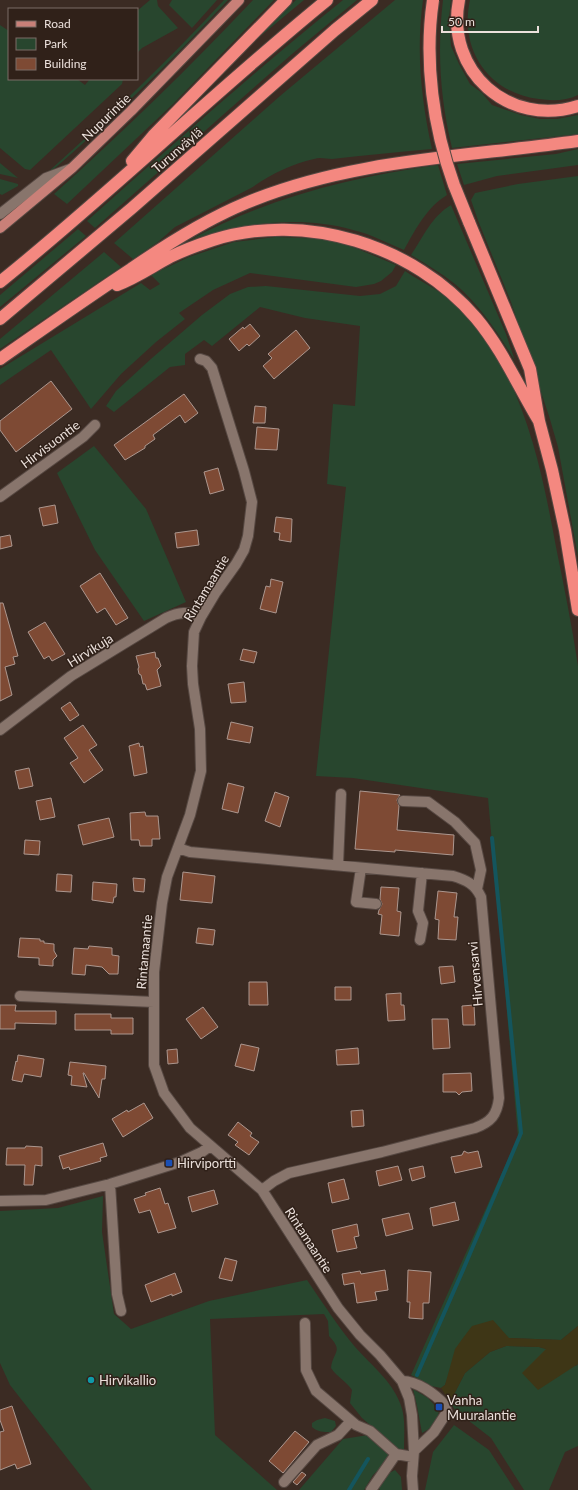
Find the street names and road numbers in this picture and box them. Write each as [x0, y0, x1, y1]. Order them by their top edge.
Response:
street label: Nupurintie [78, 90, 134, 144]
street label: Turunväylä [148, 124, 206, 176]
street label: Hirvisuontie [17, 417, 83, 471]
street label: Rintamaantie [180, 552, 232, 624]
street label: Hirvikuja [64, 630, 116, 670]
street label: Rintamaantie [133, 914, 155, 990]
street label: Hirvensarvi [464, 941, 486, 1007]
street label: Rintamaantie [282, 1204, 336, 1276]

